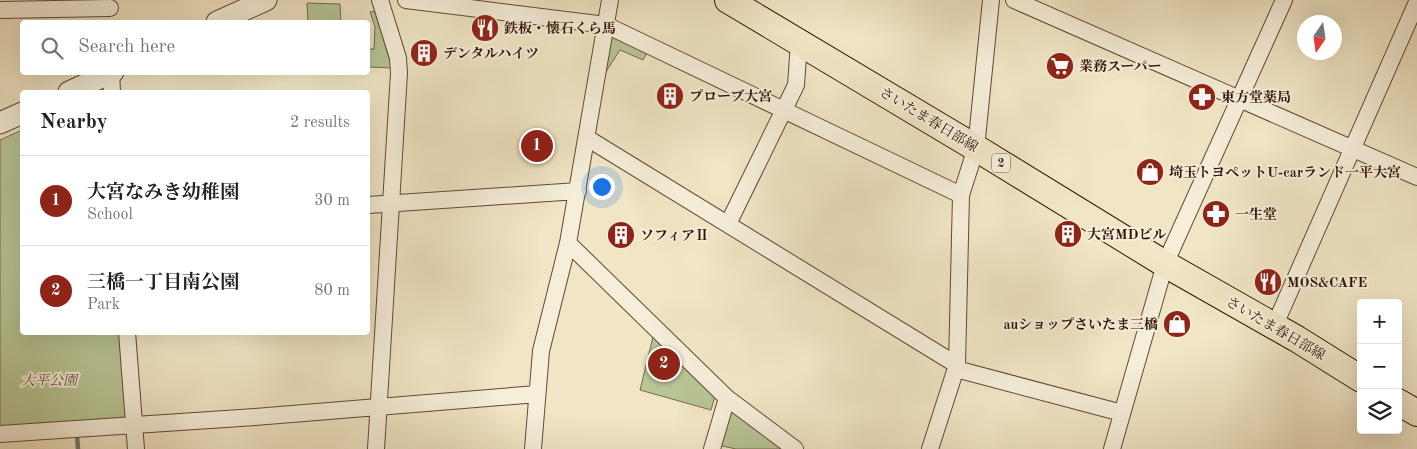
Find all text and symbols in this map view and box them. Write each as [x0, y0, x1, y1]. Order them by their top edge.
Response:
restaurant icon: 鉄板・懐石くら馬 [470, 13, 500, 43]
north arrow [1297, 15, 1342, 60]
search box [20, 20, 370, 75]
place label: 鉄板・懐石くら馬 [504, 20, 616, 36]
icon: search [38, 34, 66, 62]
text: Search here [78, 38, 175, 57]
building icon: デンタルハイツ [409, 38, 439, 68]
place label: デンタルハイツ [443, 46, 539, 61]
supermarket icon: 業務スーパー [1045, 51, 1075, 81]
place label: 業務スーパー [1079, 59, 1162, 74]
building icon: プローブ大宮 [655, 81, 685, 111]
pharmacy icon: 東方堂薬局 [1187, 82, 1217, 112]
street label: さいたま春日部線 [877, 84, 981, 155]
place label: プローブ大宮 [689, 89, 772, 104]
place label: 東方堂薬局 [1221, 90, 1291, 105]
text: Nearby [40, 112, 108, 133]
text: 2 results [290, 115, 350, 131]
pin: 1 [521, 127, 553, 165]
road number: 2 [992, 154, 1010, 172]
shop icon: 埼玉トヨペットU-carランド一平大宮 [1135, 157, 1165, 187]
place label: 埼玉トヨペットU-carランド一平大宮 [1169, 165, 1401, 180]
your location [589, 174, 615, 200]
text: 大宮なみき幼稚園 [87, 184, 239, 203]
text: 1 [51, 193, 61, 209]
text: 30 m [314, 193, 350, 209]
pharmacy icon: 一生堂 [1201, 199, 1231, 229]
text: School [87, 207, 133, 223]
place label: 一生堂 [1235, 207, 1277, 222]
building icon: 大宮MDビル [1053, 219, 1083, 249]
building icon: ソフィアⅡ [606, 220, 636, 250]
place label: 大宮MDビル [1087, 227, 1166, 242]
place label: ソフィアⅡ [640, 229, 709, 243]
restaurant icon: MOS&CAFE [1253, 267, 1283, 297]
text: 三橋一丁目南公園 [87, 274, 239, 293]
place label: MOS&CAFE [1287, 276, 1367, 290]
text: 2 [51, 283, 61, 299]
text: 80 m [314, 283, 350, 299]
street label: さいたま春日部線 [1224, 294, 1328, 363]
text: Park [87, 297, 120, 313]
map controls [1357, 299, 1402, 434]
button: + [1357, 299, 1402, 344]
shop icon: auショップさいたま三橋 [1162, 309, 1192, 339]
place label: auショップさいたま三橋 [1003, 317, 1158, 332]
button: − [1357, 344, 1402, 389]
pin: 2 [648, 345, 680, 383]
park label: 大平公園 [21, 373, 79, 388]
button: layers [1357, 389, 1402, 434]

